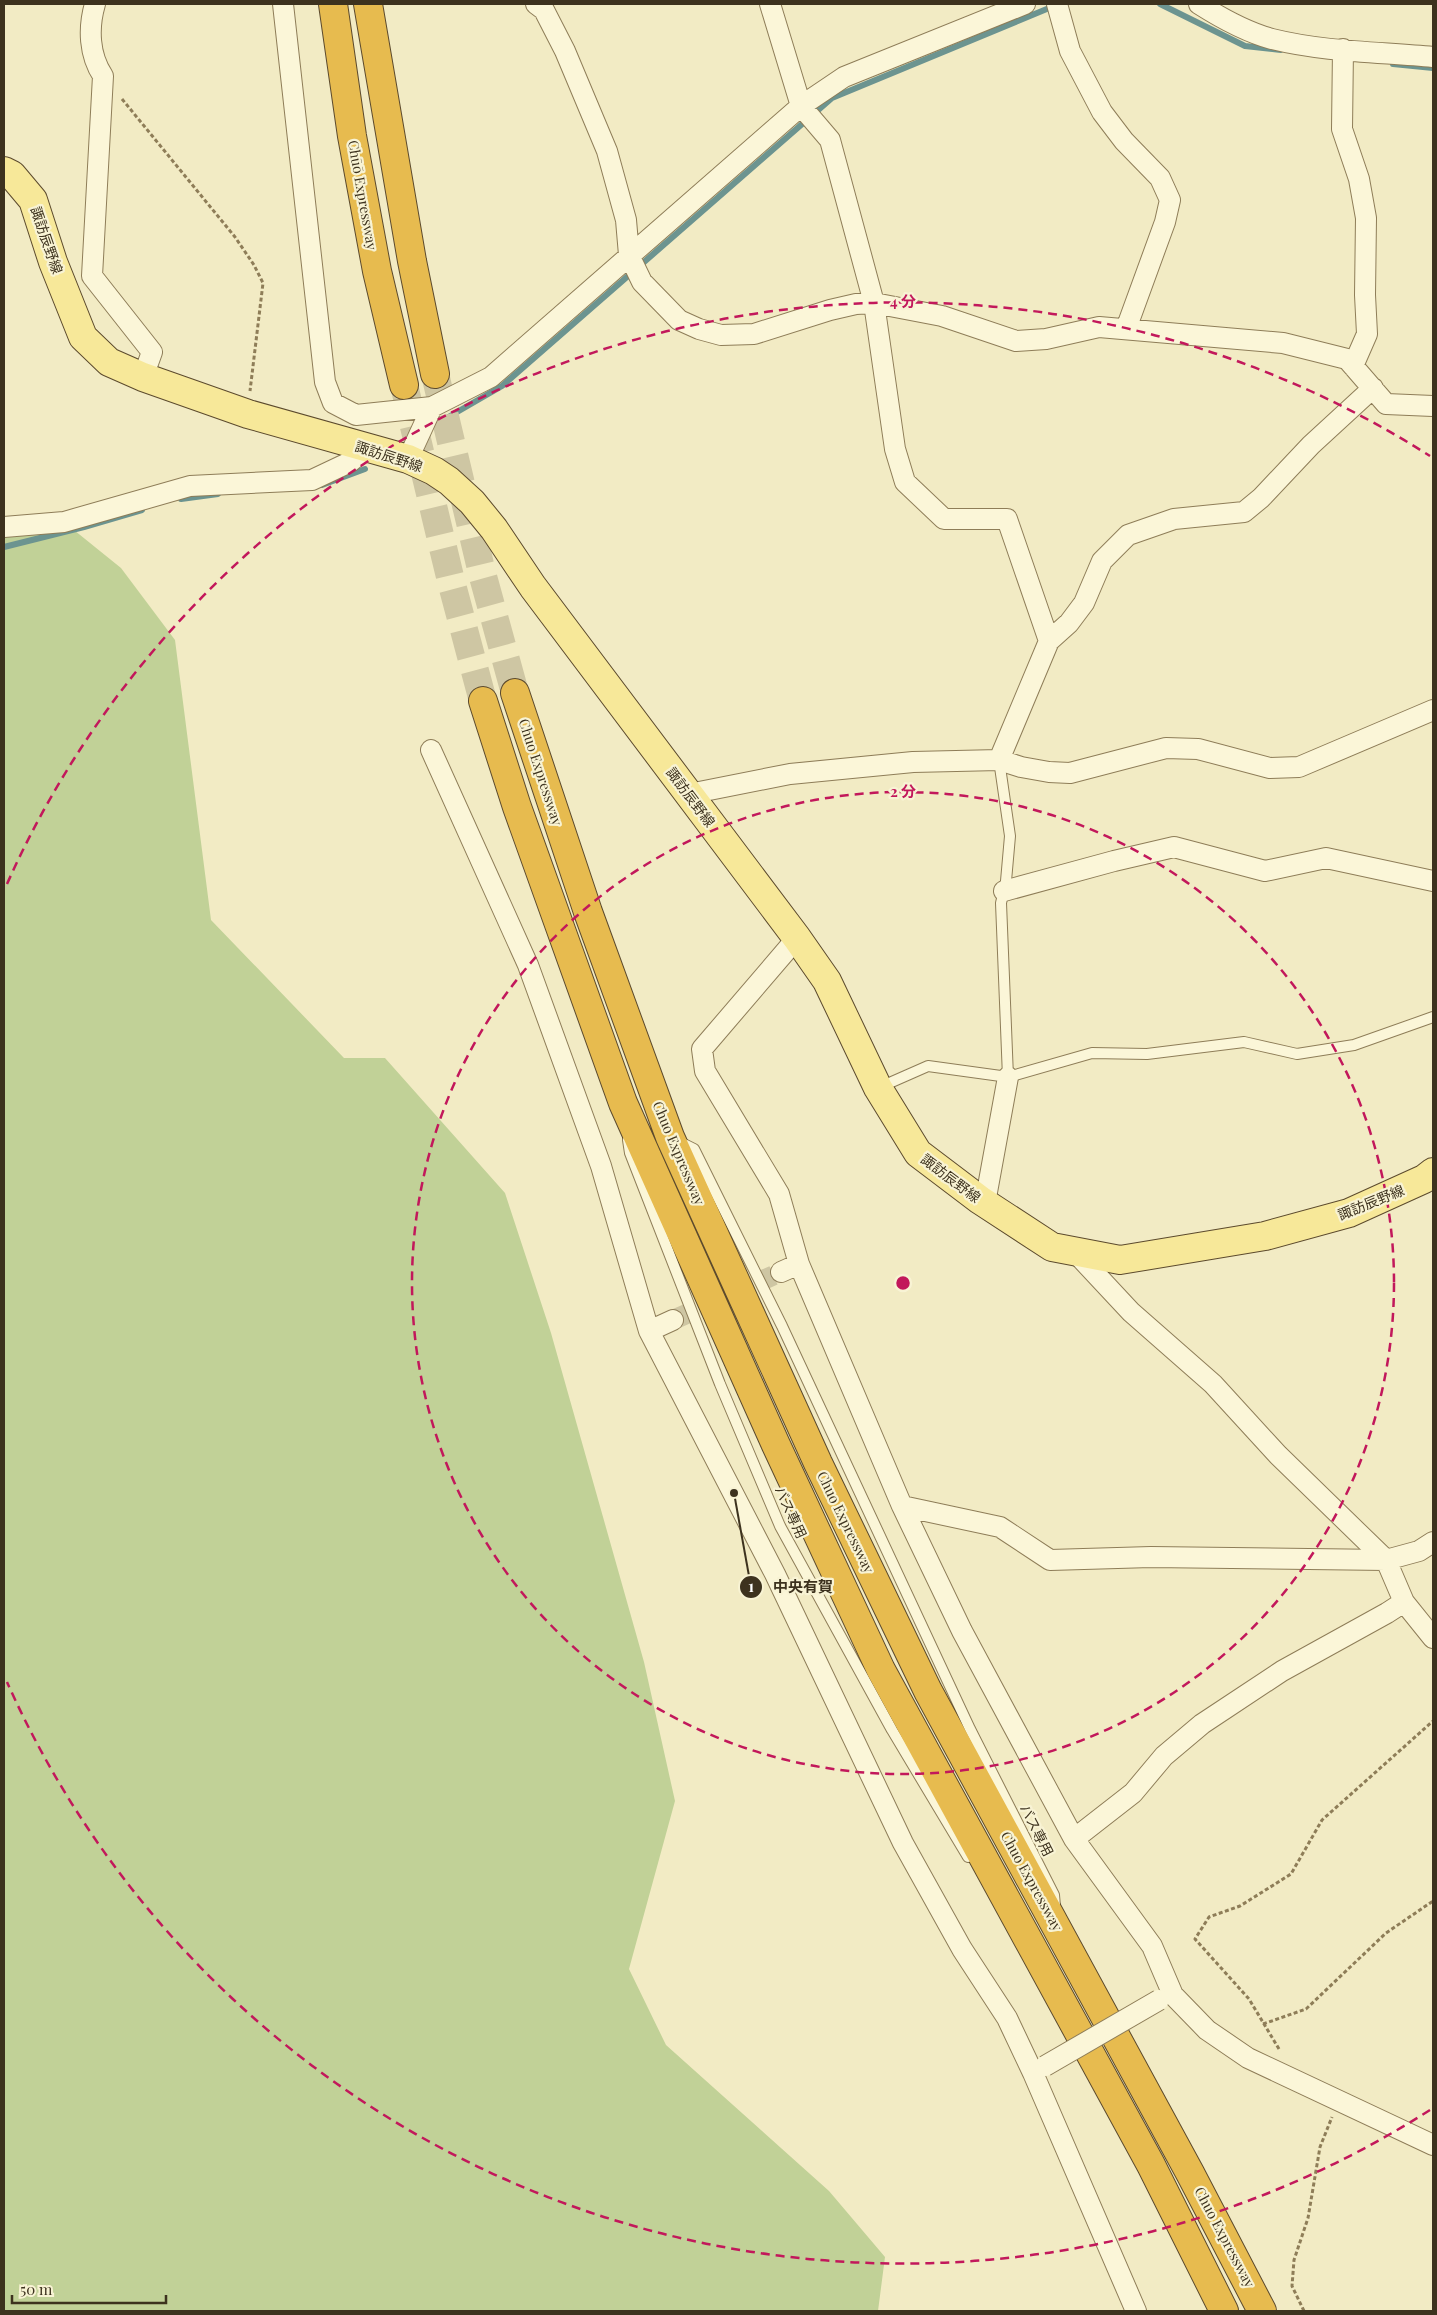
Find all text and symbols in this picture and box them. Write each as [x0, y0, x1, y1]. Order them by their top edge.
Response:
street label: Chūō Expressway [344, 139, 382, 251]
street label: 諏訪辰野線 [27, 204, 67, 276]
text: 4 分 [890, 291, 916, 311]
street label: 諏訪辰野線 [353, 436, 425, 476]
street label: Chuo Expressway [515, 716, 567, 828]
street label: 諏訪辰野線 [662, 763, 720, 831]
text: 2 分 [890, 781, 916, 801]
street label: Chuo Expressway [649, 1098, 709, 1208]
street label: 諏訪辰野線 [917, 1149, 985, 1207]
street label: 諏訪辰野線 [1335, 1180, 1407, 1224]
centre of rings [894, 1274, 912, 1292]
street label: Chuo Expressway [813, 1468, 879, 1576]
street label: バス専用 [771, 1483, 811, 1541]
callout: 中央有賀 [738, 1572, 843, 1602]
text: 1 [748, 1576, 754, 1596]
text: 中央有賀 [773, 1576, 833, 1596]
street label: バス専用 [1016, 1801, 1058, 1859]
street label: Chuo Expressway [997, 1828, 1067, 1934]
street label: Chuo Expressway [1190, 2183, 1260, 2291]
scale bar [12, 2272, 166, 2304]
text: 50 m [20, 2279, 53, 2299]

